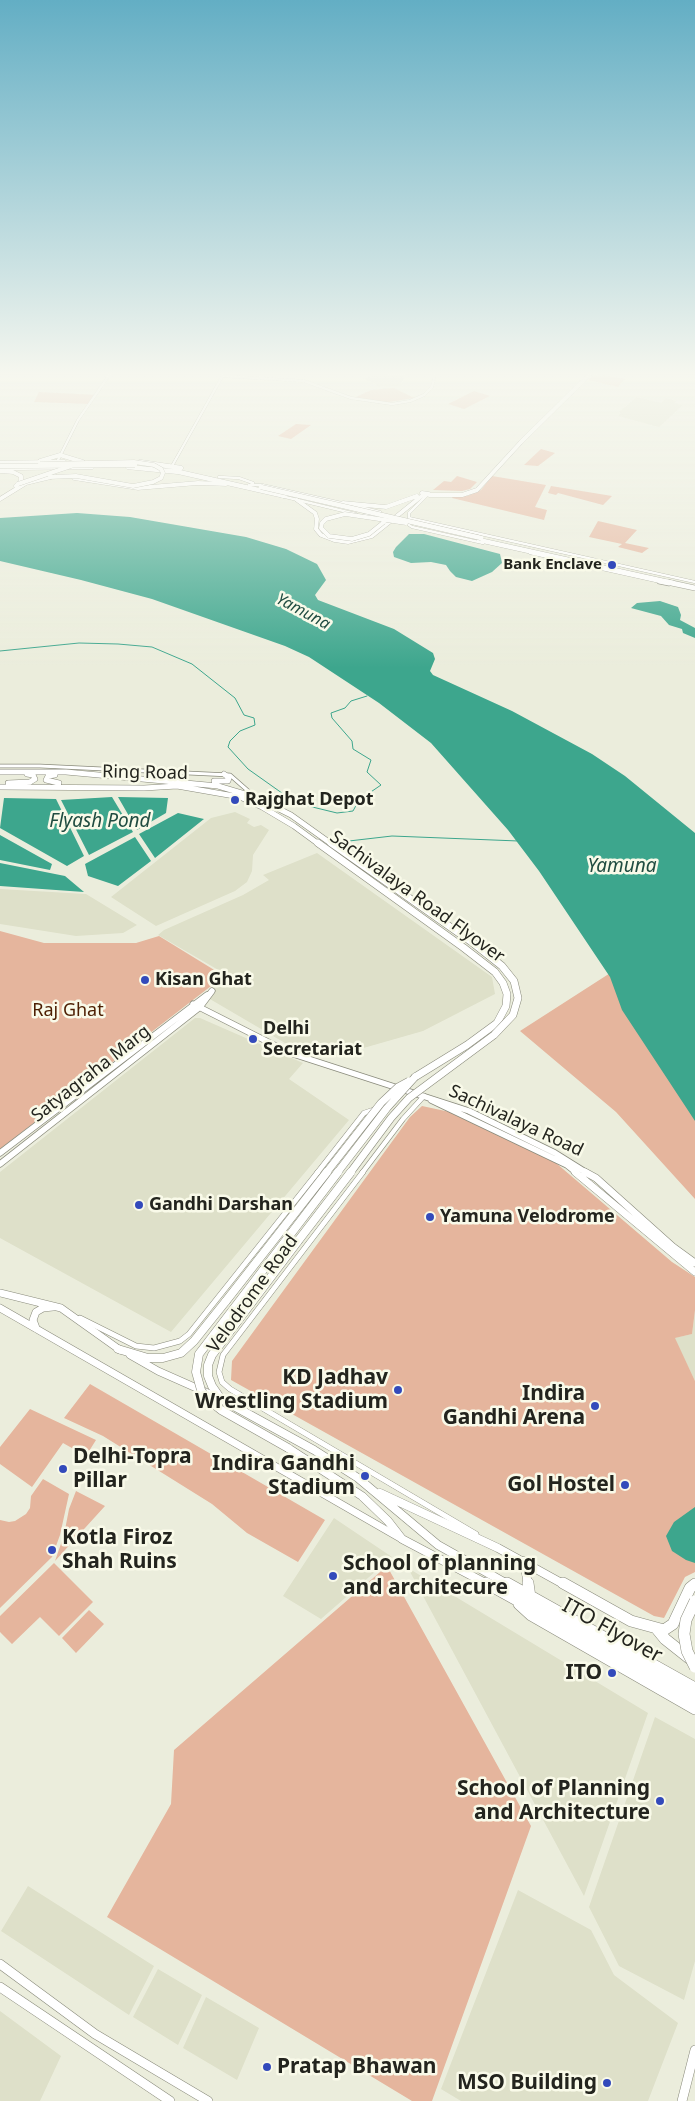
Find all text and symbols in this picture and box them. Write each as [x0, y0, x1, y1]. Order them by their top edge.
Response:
place label: Bank Enclave [503, 556, 602, 574]
marker: Bank Enclave [606, 559, 618, 571]
water label: Yamuna [273, 590, 333, 634]
street label: Ring Road [102, 761, 188, 785]
place label: Rajghat Depot [245, 789, 374, 811]
marker: Rajghat Depot [229, 794, 241, 806]
water label: Flyash Pond [49, 811, 151, 833]
street label: Sachivalaya Road Flyover [325, 826, 509, 968]
water label: Yamuna [588, 856, 656, 878]
place label: Kisan Ghat [155, 969, 252, 991]
marker: Kisan Ghat [139, 974, 151, 986]
park label: Raj Ghat [32, 1000, 104, 1022]
place label: Delhi Secretariat [263, 1018, 362, 1060]
street label: Satyagraha Marg [27, 1021, 155, 1127]
marker: Delhi Secretariat [247, 1033, 259, 1045]
street label: Sachivalaya Road [445, 1080, 587, 1162]
place label: Gandhi Darshan [149, 1194, 293, 1216]
marker: Gandhi Darshan [133, 1199, 145, 1211]
place label: Yamuna Velodrome [440, 1206, 615, 1228]
marker: Yamuna Velodrome [424, 1211, 436, 1223]
street label: Velodrome Road [203, 1231, 303, 1357]
place label: KD Jadhav Wrestling Stadium [195, 1365, 388, 1415]
place label: Indira Gandhi Arena [443, 1381, 585, 1431]
marker: KD Jadhav Wrestling Stadium [392, 1384, 404, 1396]
marker: Indira Gandhi Arena [589, 1400, 601, 1412]
place label: Delhi-Topra Pillar [73, 1444, 192, 1494]
place label: Indira Gandhi Stadium [212, 1451, 355, 1501]
marker: Delhi-Topra Pillar [57, 1463, 69, 1475]
marker: Indira Gandhi Stadium [359, 1470, 371, 1482]
place label: Gol Hostel [507, 1472, 615, 1498]
marker: Gol Hostel [619, 1479, 631, 1491]
place label: Kotla Firoz Shah Ruins [62, 1525, 177, 1575]
marker: Kotla Firoz Shah Ruins [46, 1544, 58, 1556]
place label: School of planning and architecure [343, 1551, 536, 1601]
marker: School of planning and architecure [327, 1570, 339, 1582]
street label: ITO Flyover [557, 1593, 667, 1669]
place label: ITO [566, 1660, 602, 1686]
marker: ITO [606, 1667, 618, 1679]
place label: School of Planning and Architecture [457, 1776, 650, 1826]
marker: School of Planning and Architecture [654, 1795, 666, 1807]
place label: Pratap Bhawan [277, 2054, 436, 2080]
marker: Pratap Bhawan [261, 2061, 273, 2073]
place label: MSO Building [457, 2070, 597, 2096]
marker: MSO Building [601, 2077, 613, 2089]

